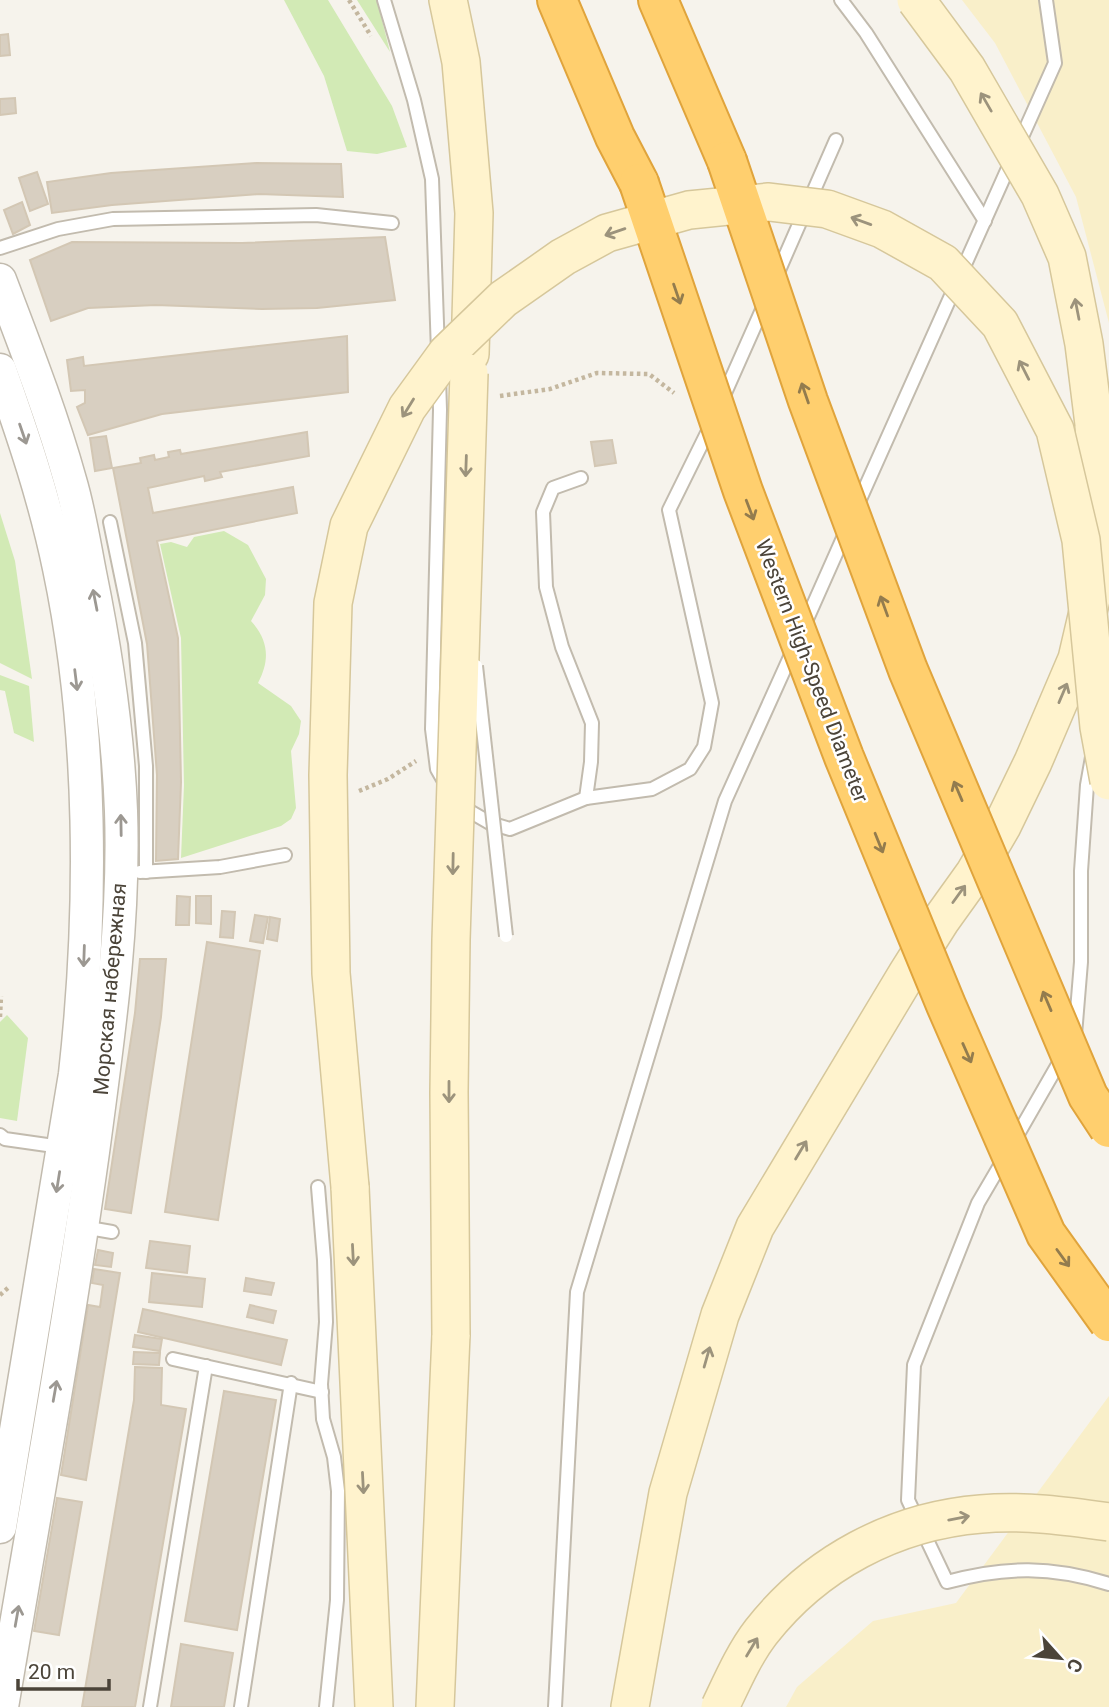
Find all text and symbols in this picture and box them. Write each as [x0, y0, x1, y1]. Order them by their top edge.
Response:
one-way arrow [979, 92, 992, 113]
one-way arrow [850, 214, 872, 226]
one-way arrow [604, 226, 626, 239]
one-way arrow [671, 283, 684, 305]
one-way arrow [1070, 298, 1084, 321]
one-way arrow [1016, 360, 1030, 381]
one-way arrow [798, 382, 811, 404]
one-way arrow [400, 397, 414, 417]
one-way arrow [18, 423, 30, 445]
one-way arrow [460, 454, 473, 477]
one-way arrow [745, 498, 757, 520]
street label: Western High-Speed Diameter [751, 536, 873, 806]
one-way arrow [88, 589, 102, 611]
one-way arrow [877, 596, 889, 618]
one-way arrow [70, 668, 83, 691]
one-way arrow [1057, 682, 1070, 704]
one-way arrow [951, 781, 964, 803]
one-way arrow [114, 814, 128, 837]
one-way arrow [874, 831, 887, 853]
one-way arrow [446, 853, 460, 876]
street label: Морская набережная [89, 882, 131, 1096]
one-way arrow [952, 885, 966, 904]
one-way arrow [77, 944, 90, 967]
one-way arrow [1040, 991, 1053, 1012]
one-way arrow [961, 1042, 974, 1063]
one-way arrow [442, 1080, 456, 1103]
one-way arrow [794, 1141, 808, 1161]
one-way arrow [51, 1170, 64, 1193]
one-way arrow [347, 1244, 360, 1266]
one-way arrow [1056, 1248, 1071, 1267]
one-way arrow [702, 1346, 715, 1368]
one-way arrow [49, 1380, 62, 1403]
one-way arrow [357, 1471, 370, 1494]
one-way arrow [947, 1511, 970, 1524]
one-way arrow [11, 1605, 24, 1627]
north arrow [1025, 1623, 1095, 1693]
one-way arrow [746, 1637, 760, 1657]
scale bar [18, 1648, 108, 1692]
text: С [1062, 1655, 1088, 1676]
text: 20 m [28, 1660, 75, 1684]

